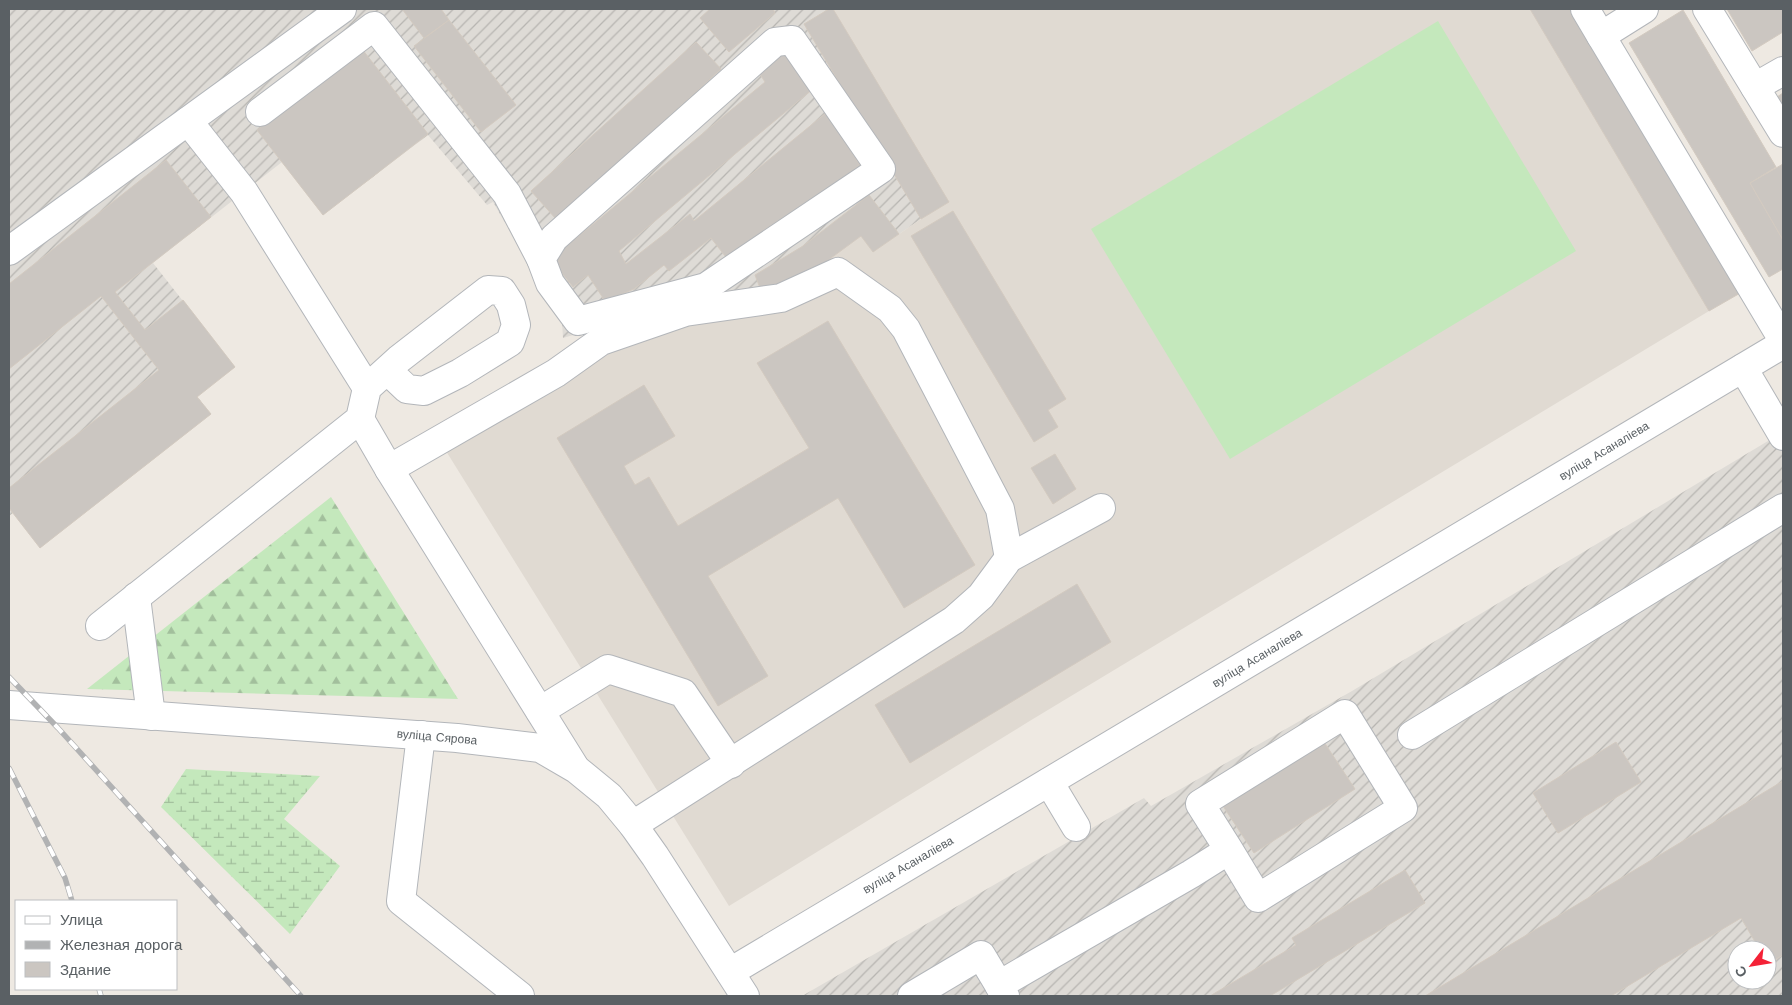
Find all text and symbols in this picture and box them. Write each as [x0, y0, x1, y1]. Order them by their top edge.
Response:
street label: вуліца Асаналіева [1557, 418, 1652, 483]
street label: вуліца Асаналіева [1210, 625, 1305, 690]
street label: вуліца Сярова [396, 727, 478, 748]
street label: вуліца Асаналіева [860, 833, 956, 897]
legend [15, 900, 178, 990]
text: Улица [60, 911, 103, 929]
text: Железная дорога [60, 936, 183, 954]
north arrow [1727, 940, 1777, 990]
text: Здание [60, 961, 111, 979]
text: С [1731, 963, 1750, 980]

